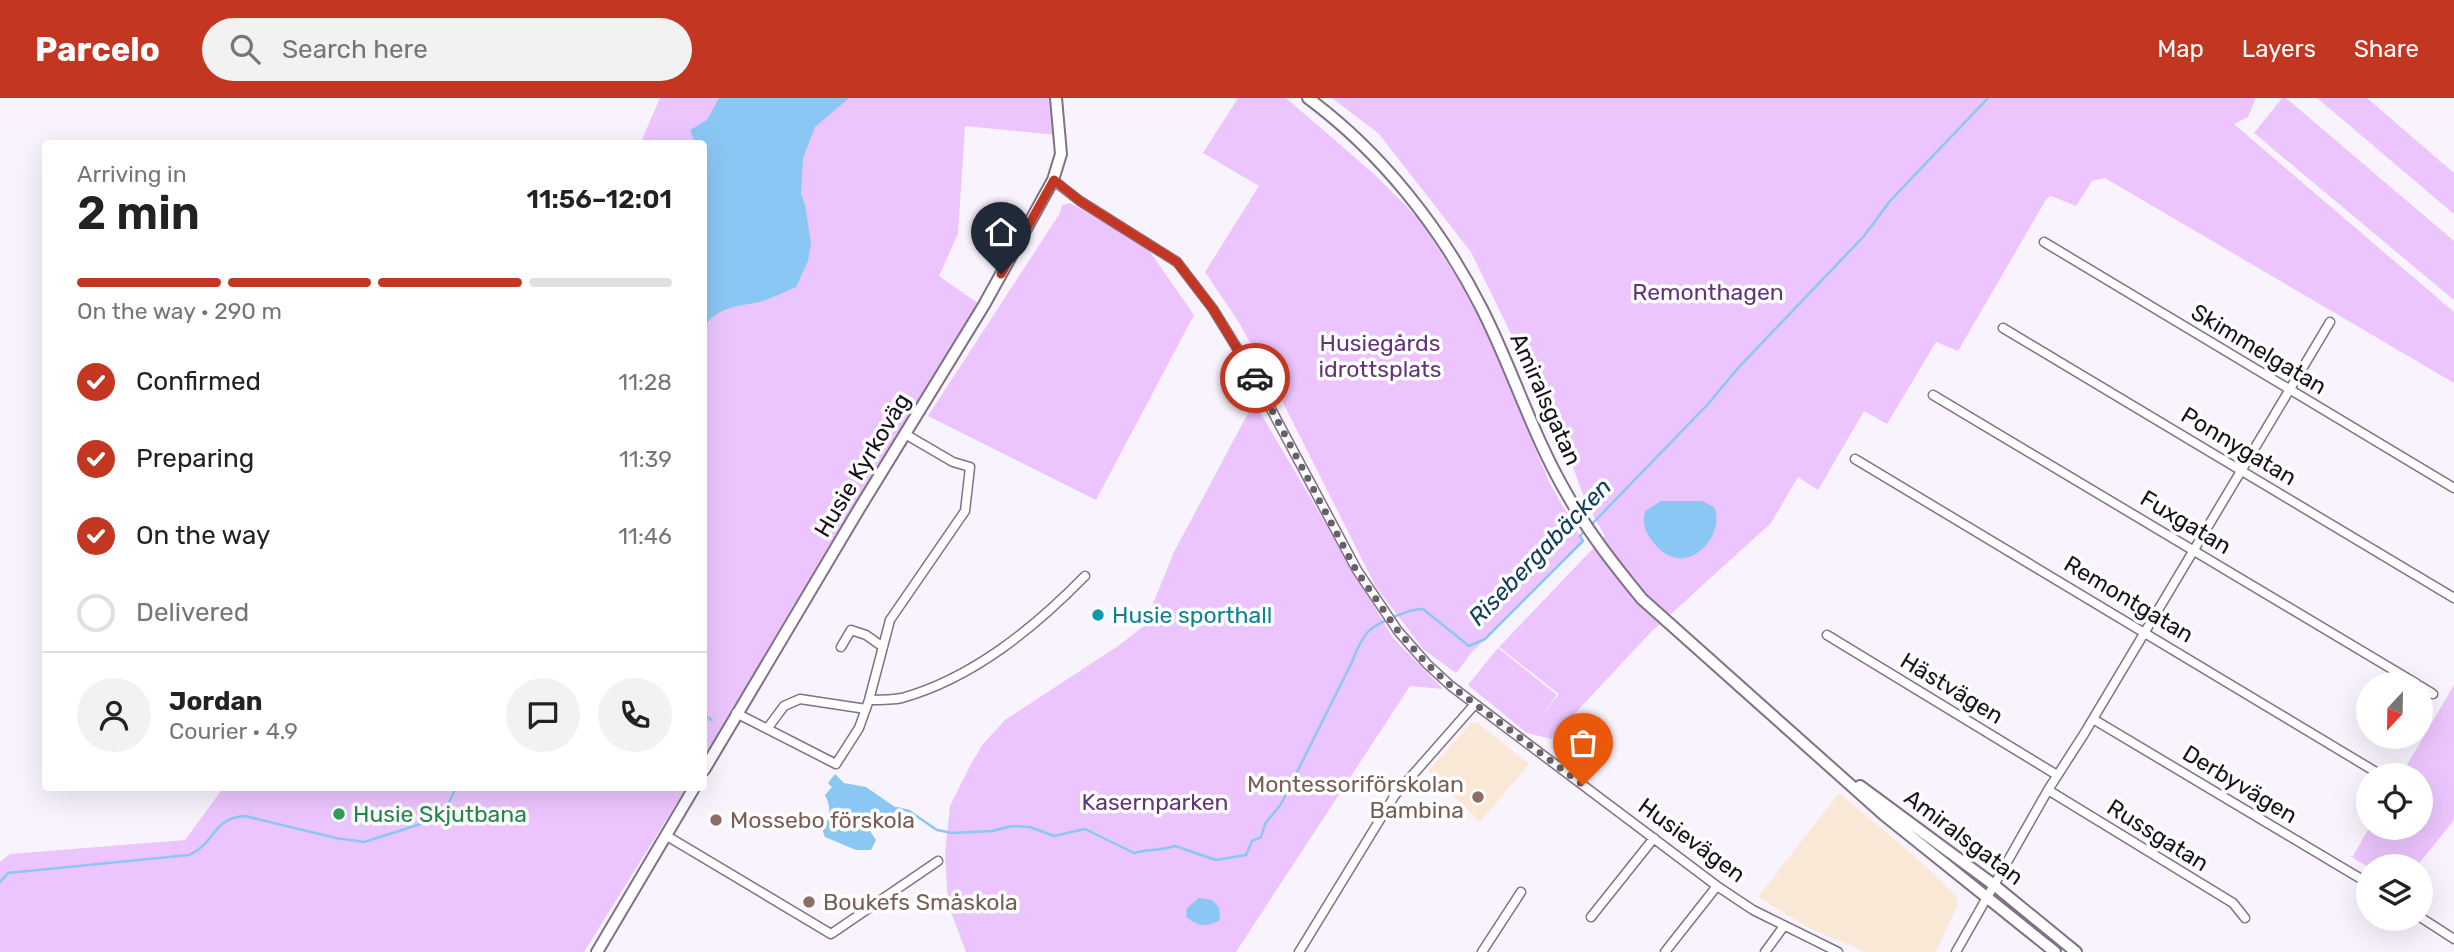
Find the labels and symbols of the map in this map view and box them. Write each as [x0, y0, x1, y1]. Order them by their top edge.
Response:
pin [971, 202, 1031, 274]
park label: Remonthagen [1632, 278, 1784, 306]
street label: Skimmelgatan [2186, 298, 2332, 400]
street label: Amiralsgatan [1504, 328, 1588, 470]
park label: Husiegårds idrottsplats [1318, 329, 1442, 383]
courier [1220, 343, 1290, 413]
street label: Husie Kyrkoväg [808, 388, 916, 542]
street label: Ponnygatan [2176, 401, 2302, 491]
water label: Risebergabäcken [1463, 473, 1617, 631]
street label: Fuxgatan [2135, 484, 2237, 560]
street label: Remontgatan [2059, 549, 2199, 649]
place label: Husie sporthall [1112, 601, 1272, 629]
marker: Husie sporthall [1090, 607, 1106, 623]
street label: Hästvägen [1895, 646, 2009, 730]
north arrow [2356, 672, 2432, 749]
pin [1553, 713, 1613, 785]
street label: Derbyvägen [2178, 739, 2302, 829]
place label: Montessoriförskolan Bambina [1247, 770, 1464, 824]
street label: Amiralsgatan [1899, 783, 2029, 891]
park label: Kasernparken [1082, 788, 1228, 816]
marker: Montessoriförskolan Bambina [1470, 789, 1486, 805]
street label: Husievägen [1633, 792, 1751, 888]
street label: Russgatan [2102, 793, 2214, 877]
place label: Husie Skjutbana [353, 800, 527, 828]
marker: Husie Skjutbana [331, 806, 347, 822]
place label: Mossebo förskola [730, 806, 915, 834]
marker: Mossebo förskola [708, 812, 724, 828]
place label: Boukefs Småskola [823, 888, 1018, 916]
marker: Boukefs Småskola [801, 894, 817, 910]

